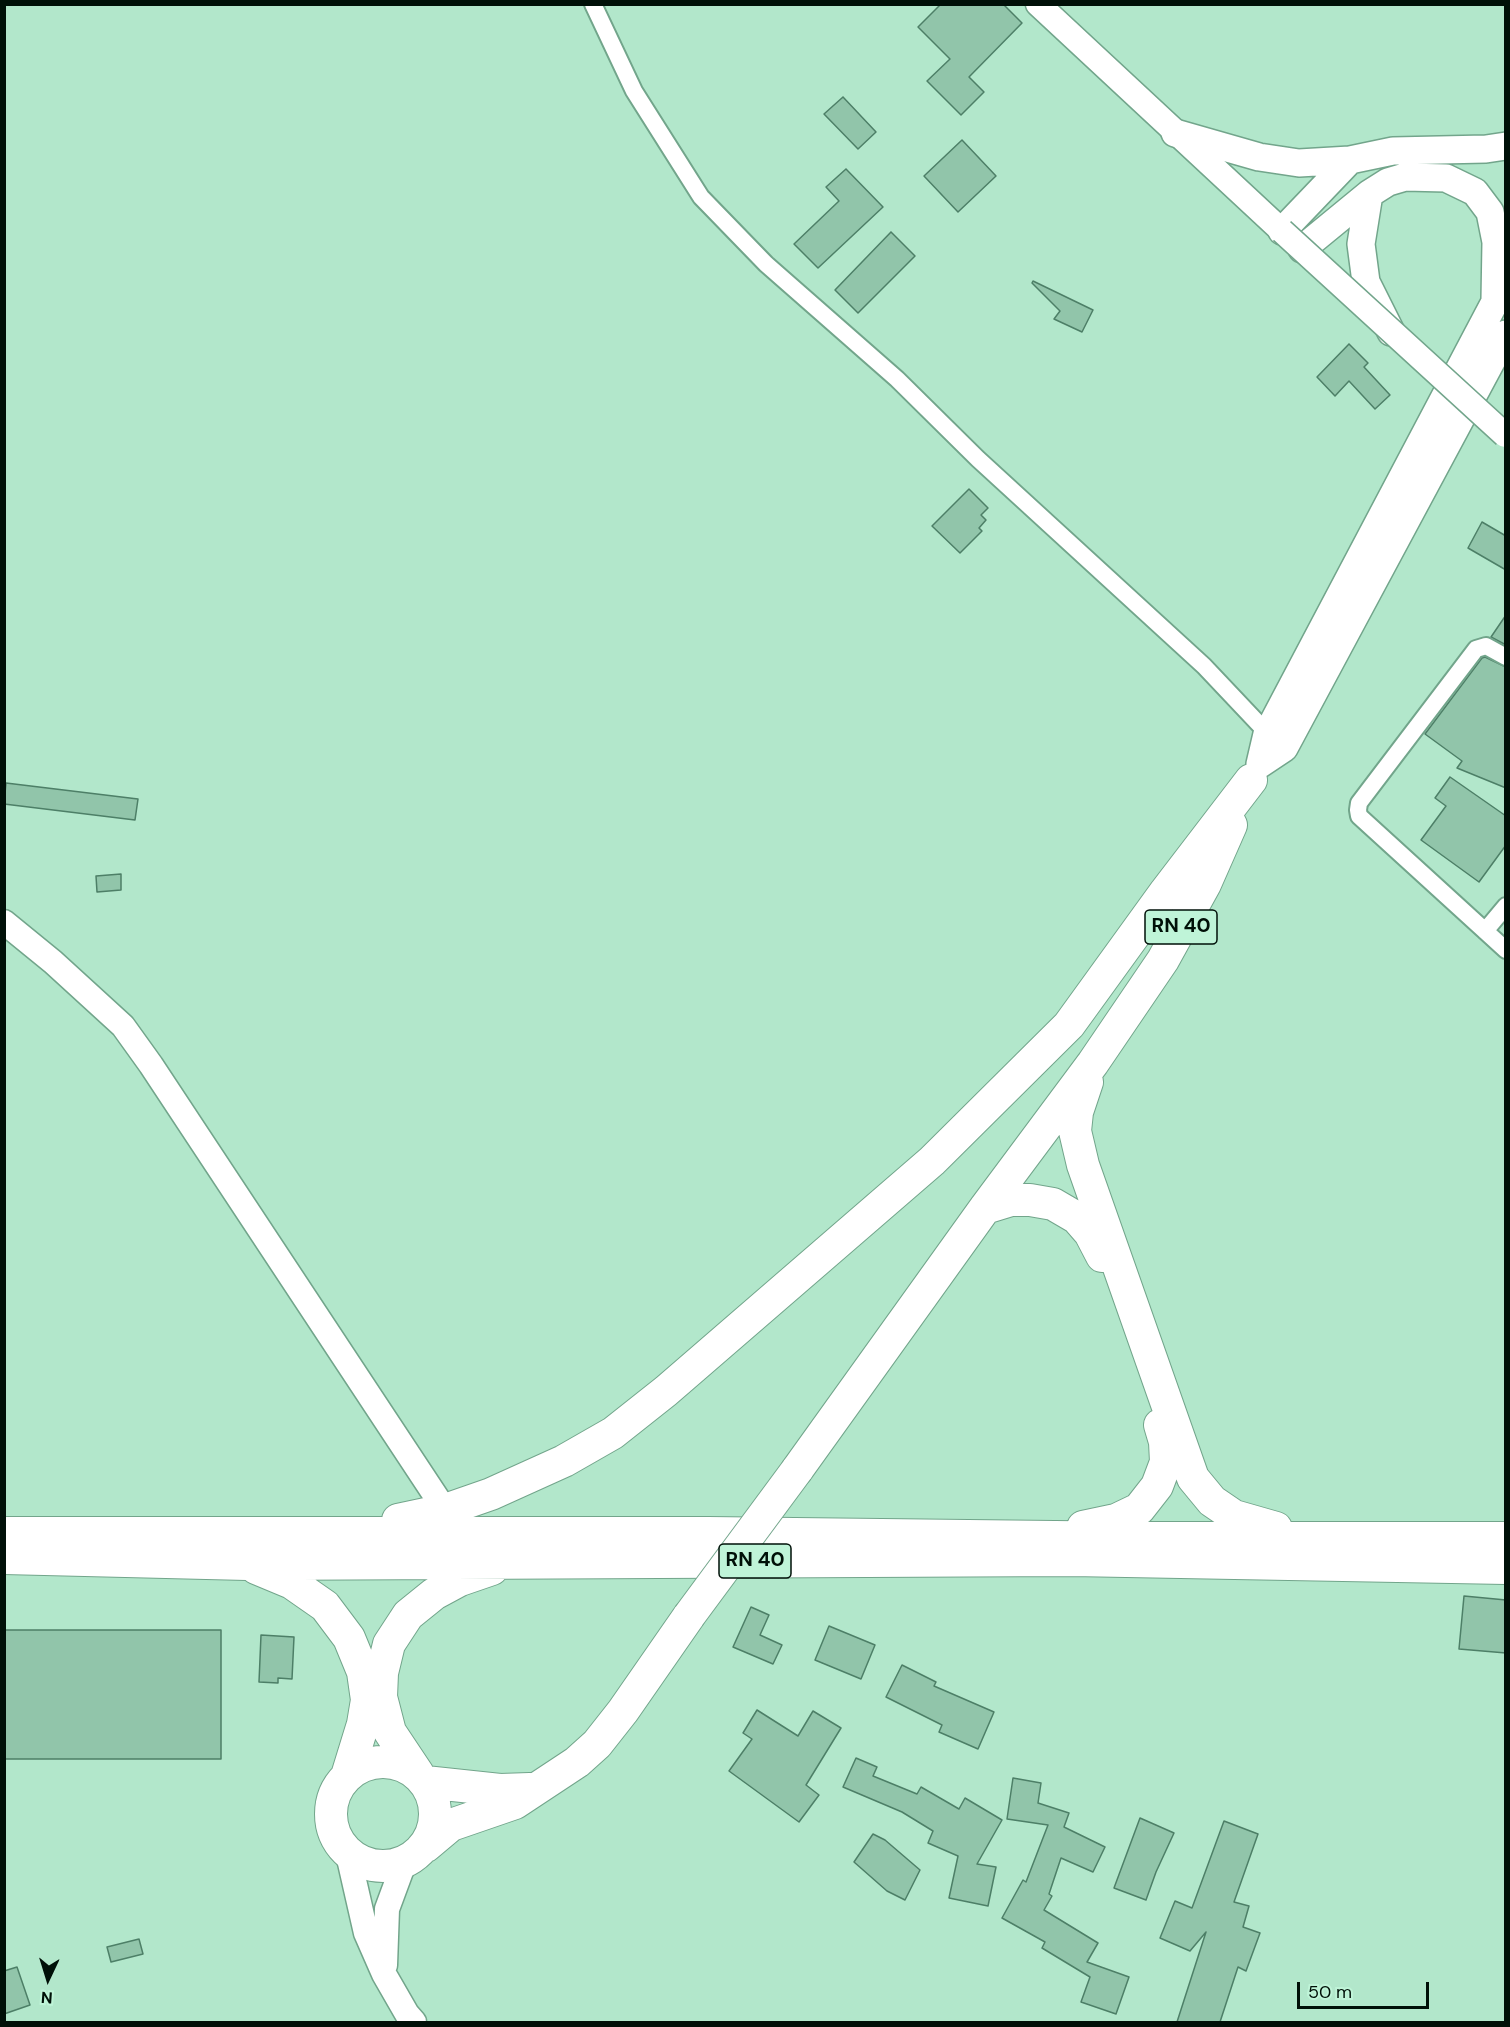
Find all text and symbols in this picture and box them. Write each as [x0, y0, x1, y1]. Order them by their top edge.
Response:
road number: RN 40 [1145, 910, 1217, 944]
road number: RN 40 [719, 1544, 791, 1578]
north arrow [18, 1949, 78, 2009]
scale bar [1300, 1970, 1432, 2008]
text: 50 m [1308, 1980, 1352, 2004]
text: N [40, 1987, 53, 2008]

